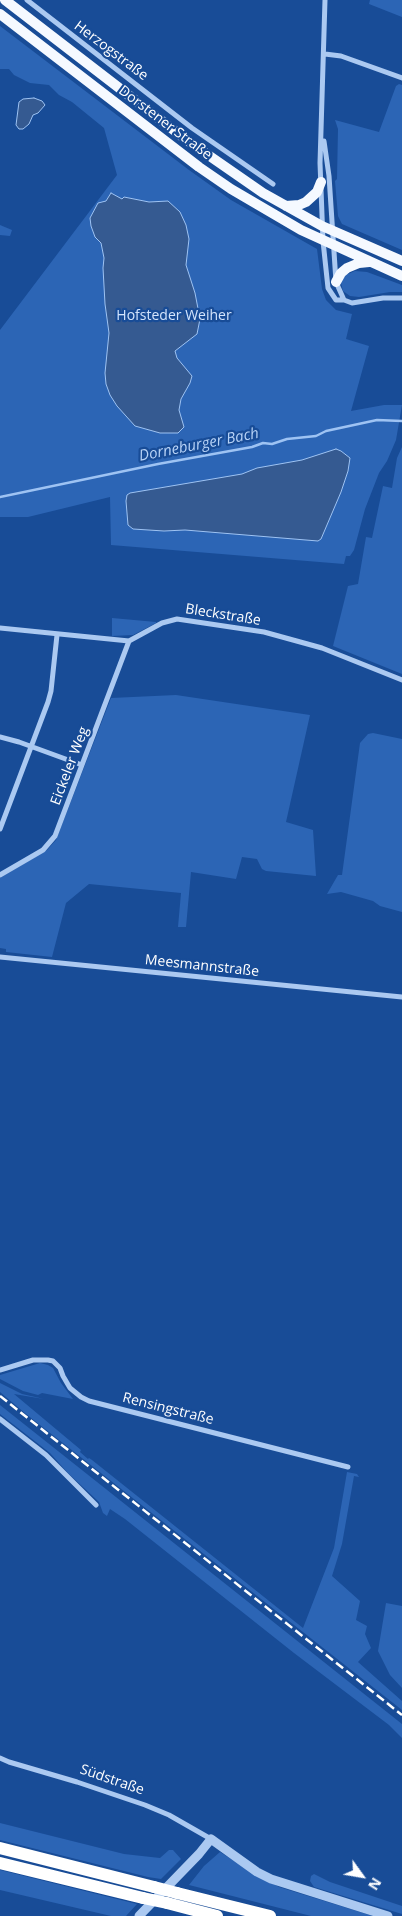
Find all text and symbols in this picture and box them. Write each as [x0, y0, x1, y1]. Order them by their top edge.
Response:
street label: Herzogstraße [71, 18, 151, 84]
street label: Dorstener Straße [115, 82, 215, 164]
park label: Hofsteder Weiher [116, 308, 232, 324]
water label: Dorneburger Bach [138, 425, 260, 465]
street label: Bleckstraße [184, 601, 262, 629]
street label: Eickeler Weg [47, 725, 93, 807]
street label: Meesmannstraße [144, 952, 260, 980]
street label: Rensingstraße [121, 1390, 215, 1428]
street label: Südstraße [78, 1761, 146, 1799]
north arrow [337, 1851, 387, 1901]
text: N [364, 1874, 386, 1894]

